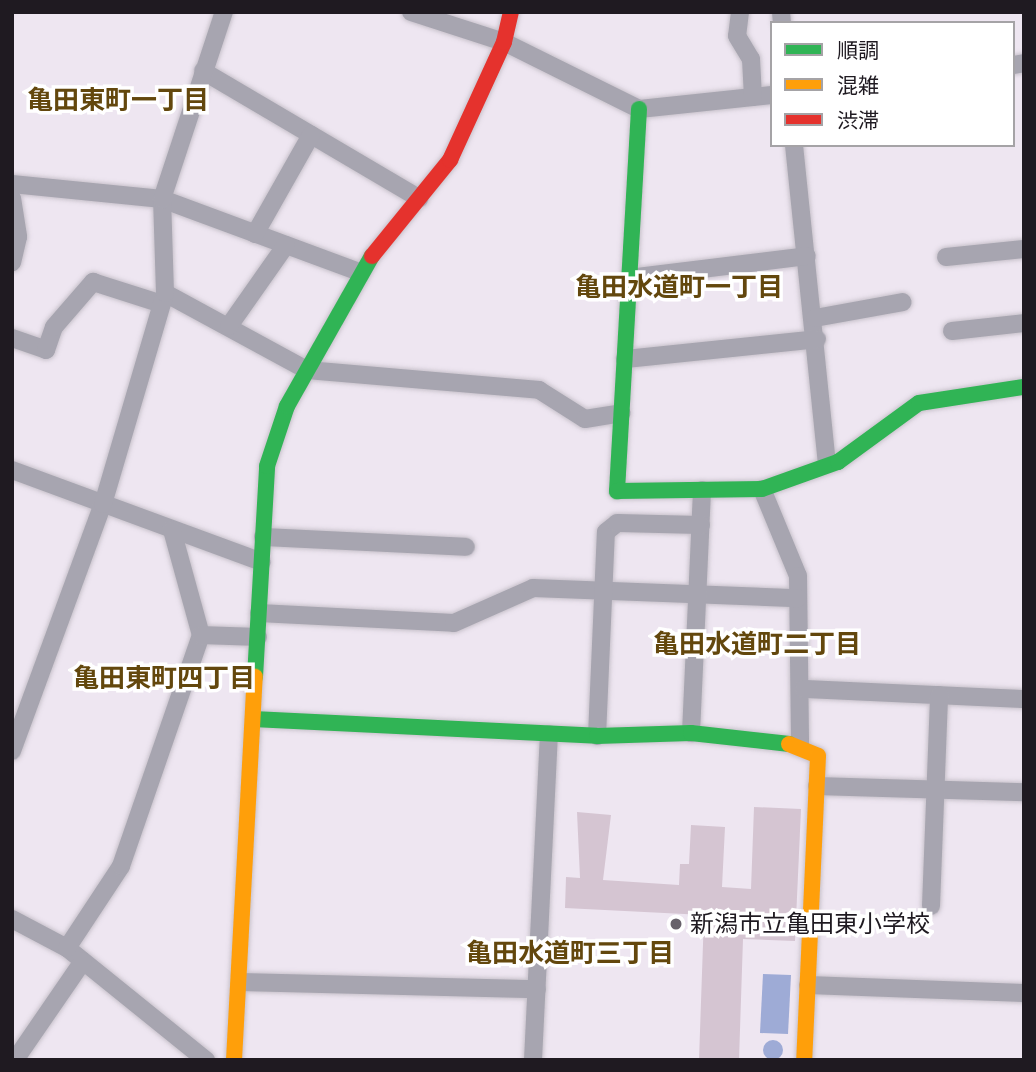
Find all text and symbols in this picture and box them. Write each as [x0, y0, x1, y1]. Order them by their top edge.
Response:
legend [770, 21, 1015, 147]
text: 順調 [837, 34, 879, 66]
text: 混雑 [837, 69, 879, 101]
district label: 亀田東町一丁目 [27, 84, 209, 116]
text: 渋滞 [837, 104, 879, 136]
district label: 亀田水道町一丁目 [575, 271, 783, 303]
district label: 亀田水道町二丁目 [653, 628, 861, 660]
district label: 亀田東町四丁目 [73, 662, 255, 694]
place label: 新潟市立亀田東小学校 [690, 910, 930, 938]
marker: 新潟市立亀田東小学校 [668, 916, 684, 932]
district label: 亀田水道町三丁目 [466, 937, 674, 969]

